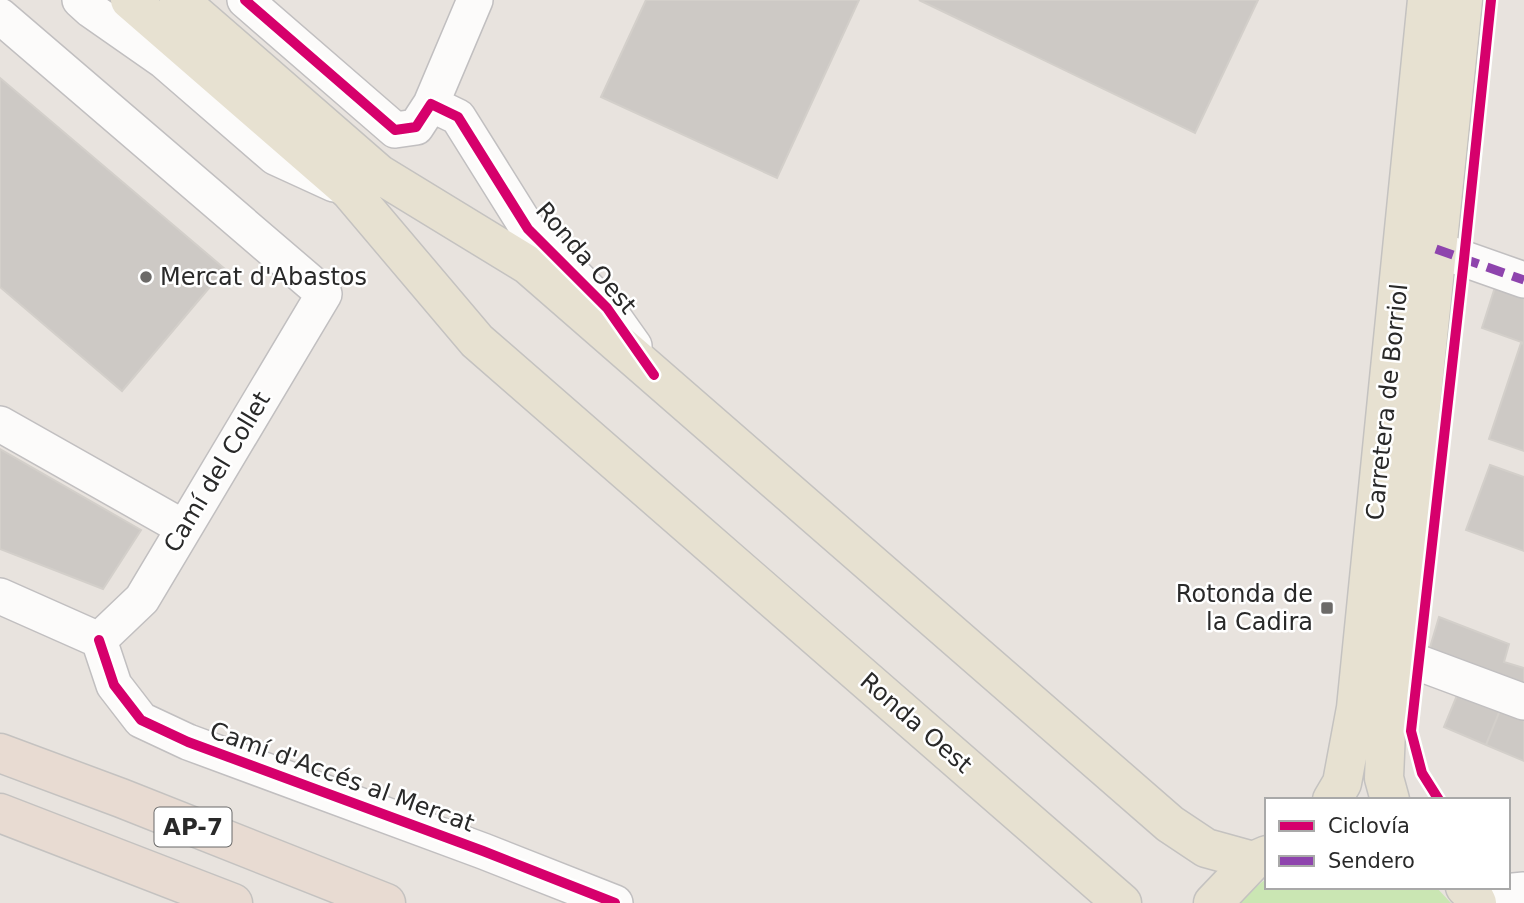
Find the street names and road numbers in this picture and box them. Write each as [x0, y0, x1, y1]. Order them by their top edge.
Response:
street label: Ronda Oest [530, 196, 642, 320]
street label: Carretera de Borriol [1361, 282, 1413, 522]
street label: Camí del Collet [158, 387, 276, 557]
street label: Ronda Oest [854, 667, 978, 779]
street label: Camí d'Accés al Mercat [206, 716, 478, 838]
road number: AP-7 [154, 807, 232, 846]

